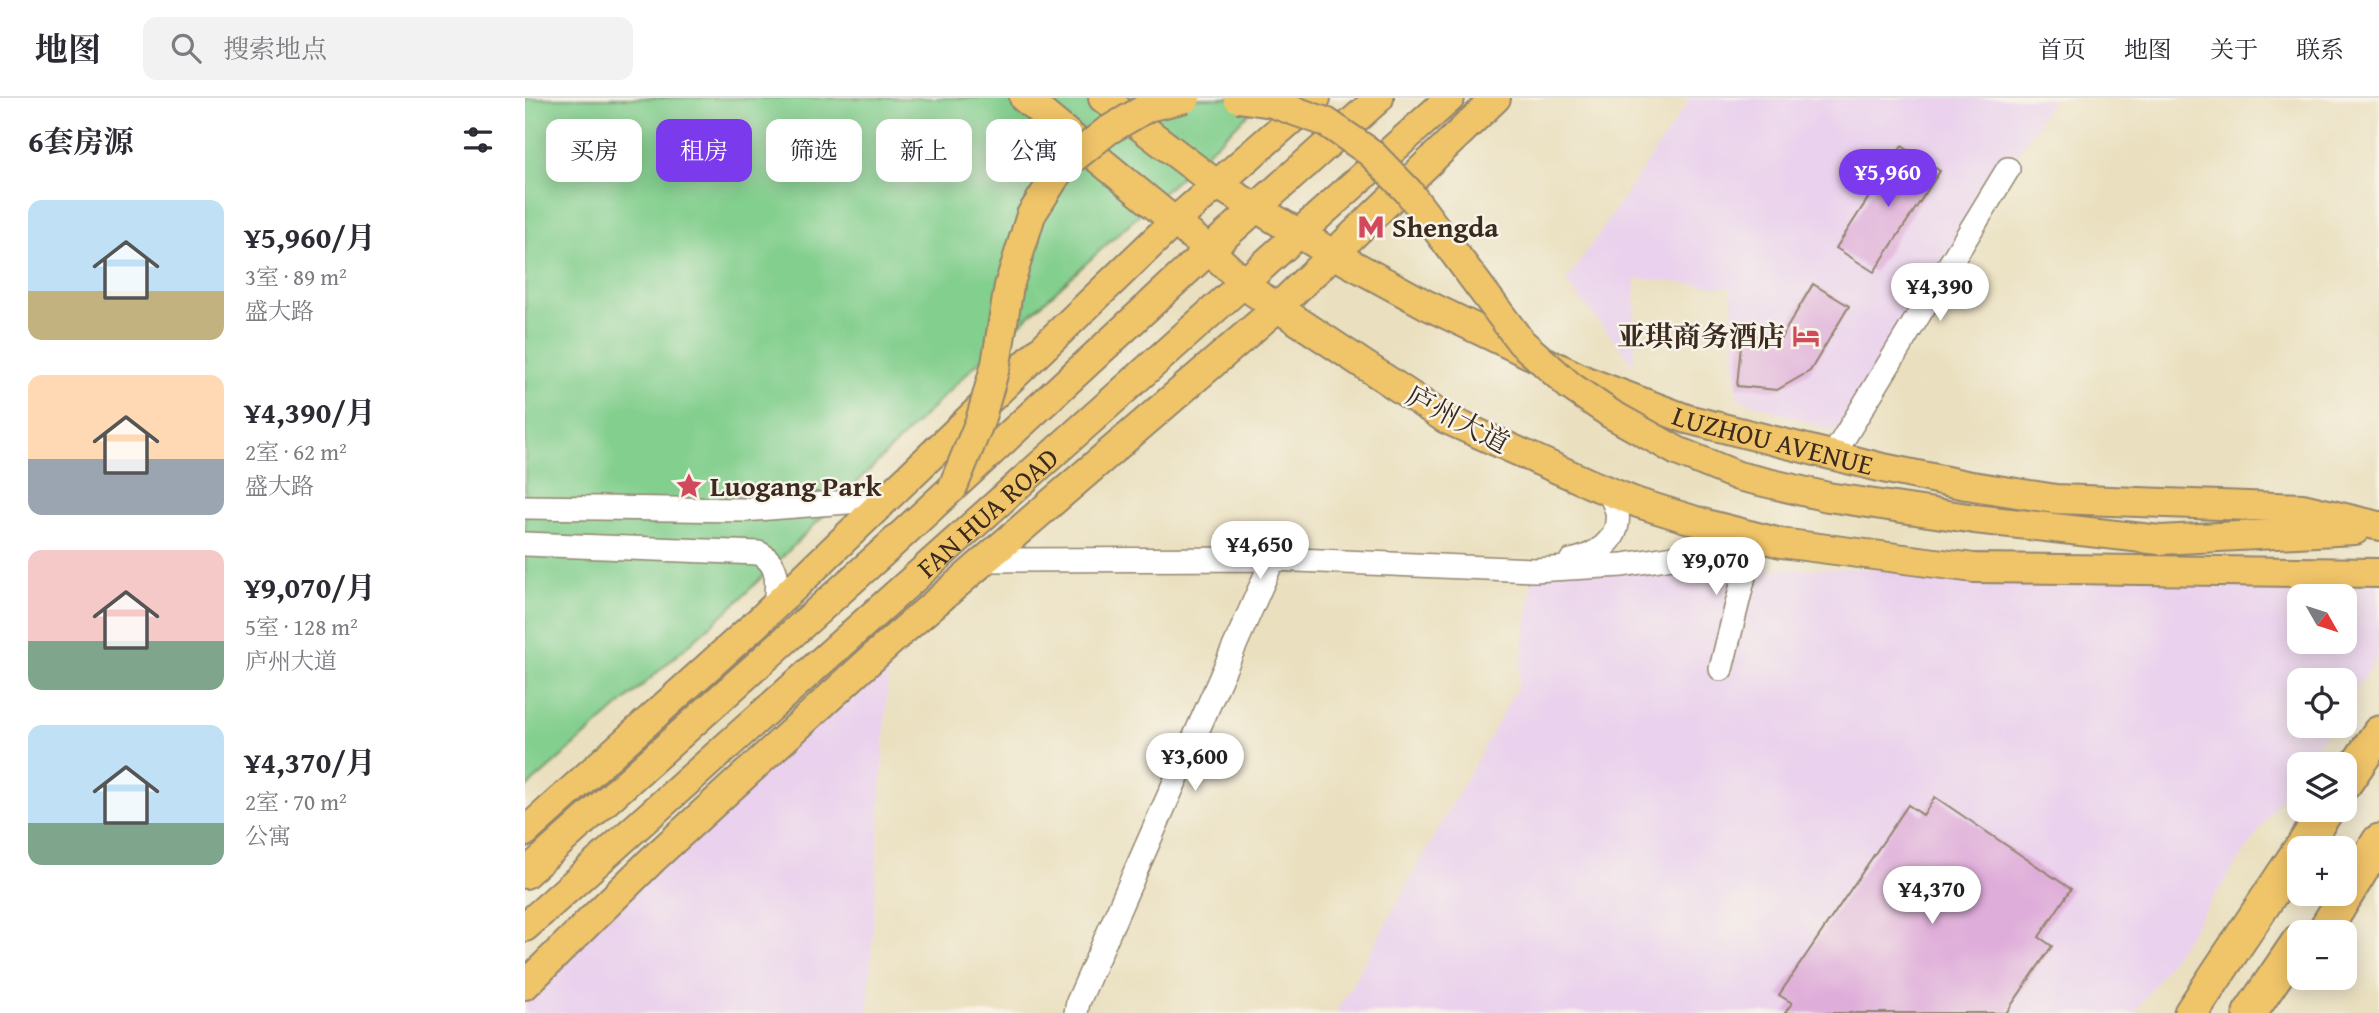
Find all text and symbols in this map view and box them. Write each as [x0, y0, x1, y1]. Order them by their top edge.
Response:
search box [143, 17, 633, 80]
text: 地图 [35, 25, 101, 73]
icon: search [167, 29, 205, 67]
text: 搜索地点 [223, 29, 327, 68]
text: 首页 [2038, 32, 2086, 67]
text: 地图 [2124, 32, 2172, 67]
text: 关于 [2210, 32, 2258, 67]
text: 联系 [2296, 32, 2344, 67]
text: 6套房源 [28, 119, 134, 163]
chip: 买房 [546, 119, 642, 182]
chip: 租房 [656, 119, 752, 182]
chip: 筛选 [766, 119, 862, 182]
chip: 新上 [876, 119, 972, 182]
chip: 公寓 [986, 119, 1082, 182]
icon: filters [459, 121, 497, 159]
pin: ¥5,960 [1831, 150, 1945, 209]
text: ¥5,960 [1855, 155, 1921, 188]
place label: Shengda [1392, 206, 1499, 247]
metro station icon: Shengda [1356, 212, 1386, 242]
text: ¥5,960/月 [245, 215, 376, 259]
icon: home [84, 228, 168, 312]
text: 3室 · 89 m² [245, 260, 347, 293]
pin: ¥4,390 [1883, 264, 1997, 323]
text: ¥4,390 [1907, 269, 1973, 302]
text: 盛大路 [245, 294, 314, 327]
place label: 亚琪商务酒店 [1617, 315, 1785, 356]
hotel icon: 亚琪商务酒店 [1791, 321, 1821, 351]
street label: 庐州大道 [1399, 374, 1517, 463]
text: ¥4,390/月 [245, 390, 376, 434]
street label: LUZHOU AVENUE [1667, 394, 1878, 485]
icon: home [84, 403, 168, 487]
text: 2室 · 62 m² [245, 435, 347, 468]
street label: FAN HUA ROAD [907, 437, 1067, 587]
place label: Luogang Park [710, 465, 883, 506]
text: 盛大路 [245, 469, 314, 502]
place icon: Luogang Park [674, 471, 704, 501]
pin: ¥4,650 [1203, 522, 1317, 581]
text: ¥4,650 [1227, 527, 1293, 560]
pin: ¥9,070 [1659, 538, 1773, 597]
text: ¥9,070 [1683, 543, 1749, 576]
text: ¥9,070/月 [245, 565, 376, 609]
icon: home [84, 578, 168, 662]
north arrow [2287, 584, 2357, 654]
map controls [2287, 584, 2357, 990]
text: 5室 · 128 m² [245, 610, 358, 643]
text: 庐州大道 [245, 644, 337, 677]
button: locate [2287, 668, 2357, 738]
pin: ¥3,600 [1138, 734, 1252, 793]
text: ¥3,600 [1162, 739, 1228, 772]
text: ¥4,370/月 [245, 740, 376, 784]
button: layers [2287, 752, 2357, 822]
icon: home [84, 753, 168, 837]
text: 2室 · 70 m² [245, 785, 347, 818]
text: 公寓 [245, 819, 291, 852]
button: + [2287, 836, 2357, 906]
pin: ¥4,370 [1875, 866, 1989, 926]
text: ¥4,370 [1899, 872, 1965, 905]
button: − [2287, 920, 2357, 990]

